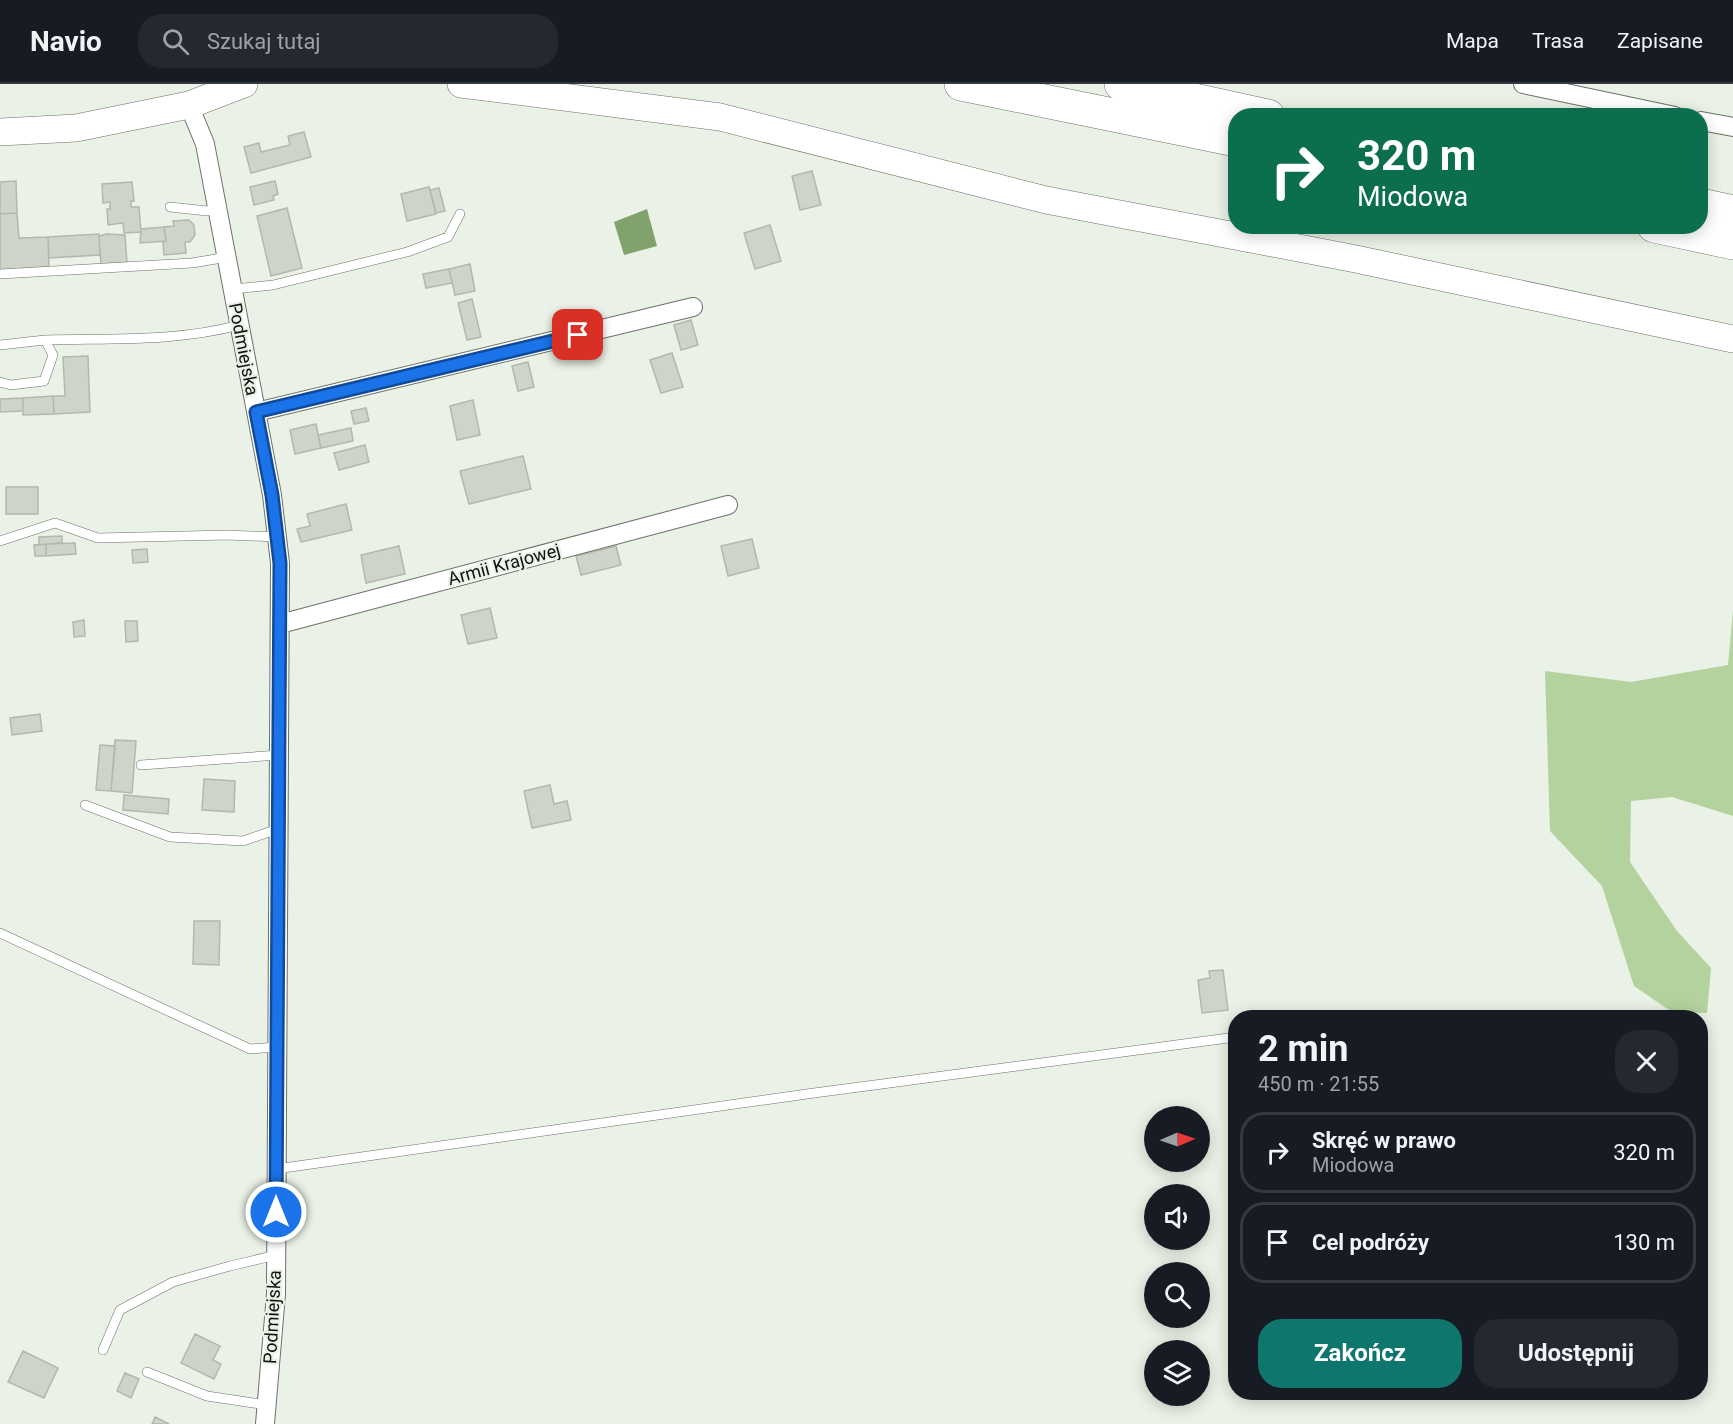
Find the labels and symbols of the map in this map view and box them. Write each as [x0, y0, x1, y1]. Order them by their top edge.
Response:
street label: Podmiejska [225, 301, 263, 397]
pin [552, 309, 603, 360]
street label: Armii Krajowej [445, 539, 563, 589]
north arrow [1144, 1106, 1210, 1172]
position arrow [244, 1180, 308, 1244]
street label: Podmiejska [259, 1270, 285, 1364]

